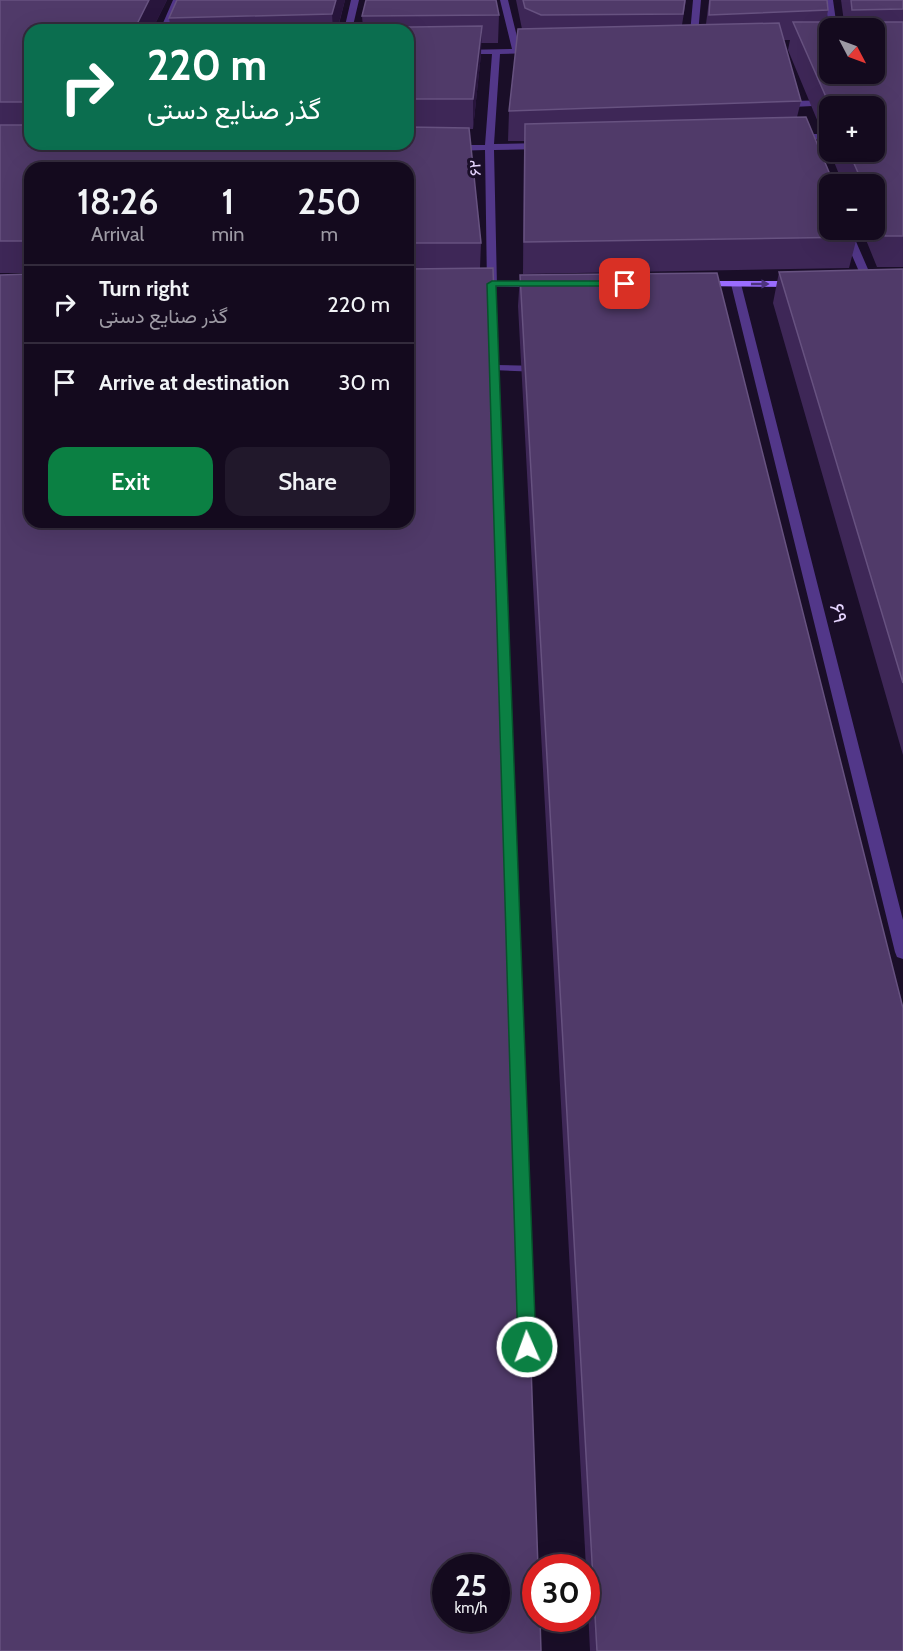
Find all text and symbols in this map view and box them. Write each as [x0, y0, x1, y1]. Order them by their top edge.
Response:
north arrow [819, 18, 885, 84]
map controls [819, 18, 885, 240]
text: 220 m [147, 39, 267, 91]
icon: right [48, 48, 126, 126]
text: گذر صنایع دستی [147, 93, 321, 126]
button: + [819, 96, 885, 162]
street label: ۶۲ [465, 160, 485, 176]
button: − [819, 174, 885, 240]
text: 18:26 [77, 179, 159, 223]
text: 1 [222, 179, 234, 223]
text: 250 [297, 179, 361, 223]
text: Arrival [91, 222, 144, 246]
text: min [211, 222, 244, 246]
text: m [320, 222, 338, 246]
pin [599, 258, 650, 309]
icon: arrive [608, 267, 641, 300]
text: Turn right [99, 275, 189, 302]
one-way arrow [751, 279, 770, 289]
icon: right [48, 288, 81, 321]
text: 220 m [327, 291, 390, 318]
text: گذر صنایع دستی [99, 304, 228, 328]
icon: arrive [48, 366, 81, 399]
text: Arrive at destination [99, 369, 289, 396]
text: 30 m [338, 369, 390, 396]
button: Exit [48, 447, 213, 516]
button: Share [225, 447, 390, 516]
street label: ۶۹ [825, 601, 853, 625]
position arrow [495, 1315, 559, 1379]
speed limit sign: 30 [522, 1554, 600, 1632]
text: 25 [455, 1567, 487, 1604]
text: km/h [455, 1599, 487, 1617]

